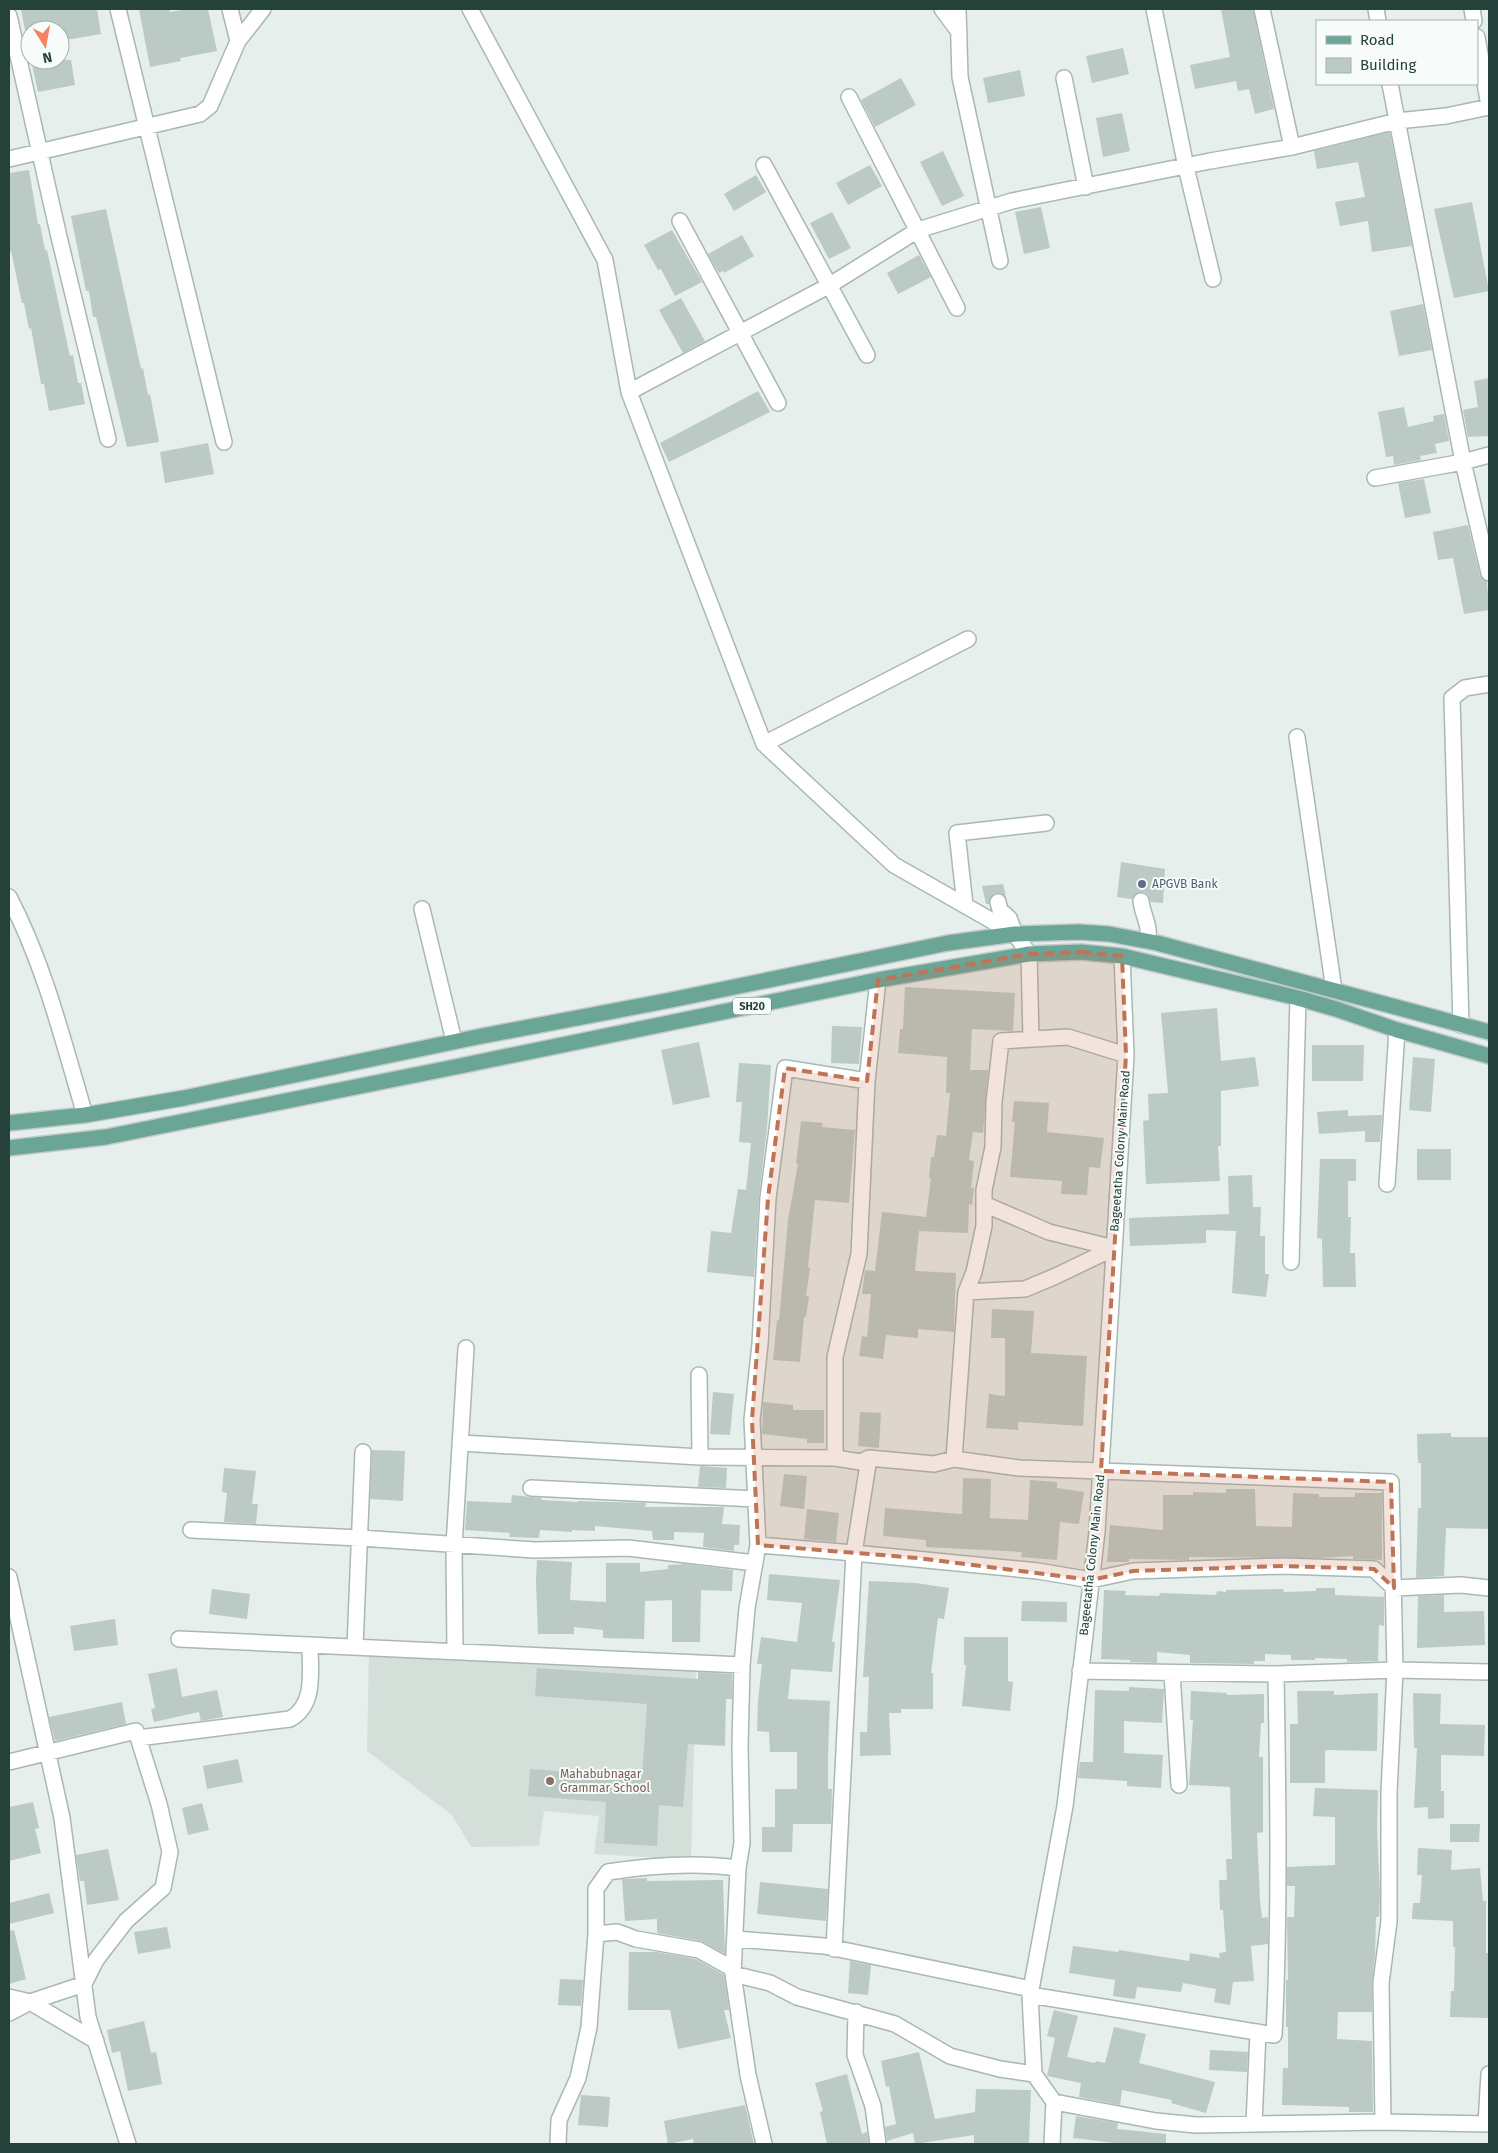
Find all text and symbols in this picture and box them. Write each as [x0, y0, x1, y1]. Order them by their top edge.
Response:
north arrow [20, 20, 70, 70]
legend [1316, 20, 1478, 85]
text: Road [1360, 31, 1395, 49]
text: N [41, 48, 54, 67]
text: Building [1360, 56, 1416, 74]
place label: APGVB Bank [1152, 877, 1218, 891]
marker: APGVB Bank [1136, 878, 1148, 890]
road number: SH20 [733, 998, 771, 1014]
street label: Bageetatha Colony Main Road [1107, 1070, 1133, 1232]
street label: Bageetatha Colony Main Road [1077, 1474, 1107, 1636]
place label: Mahabubnagar Grammar School [560, 1767, 651, 1795]
marker: Mahabubnagar Grammar School [544, 1775, 556, 1787]

